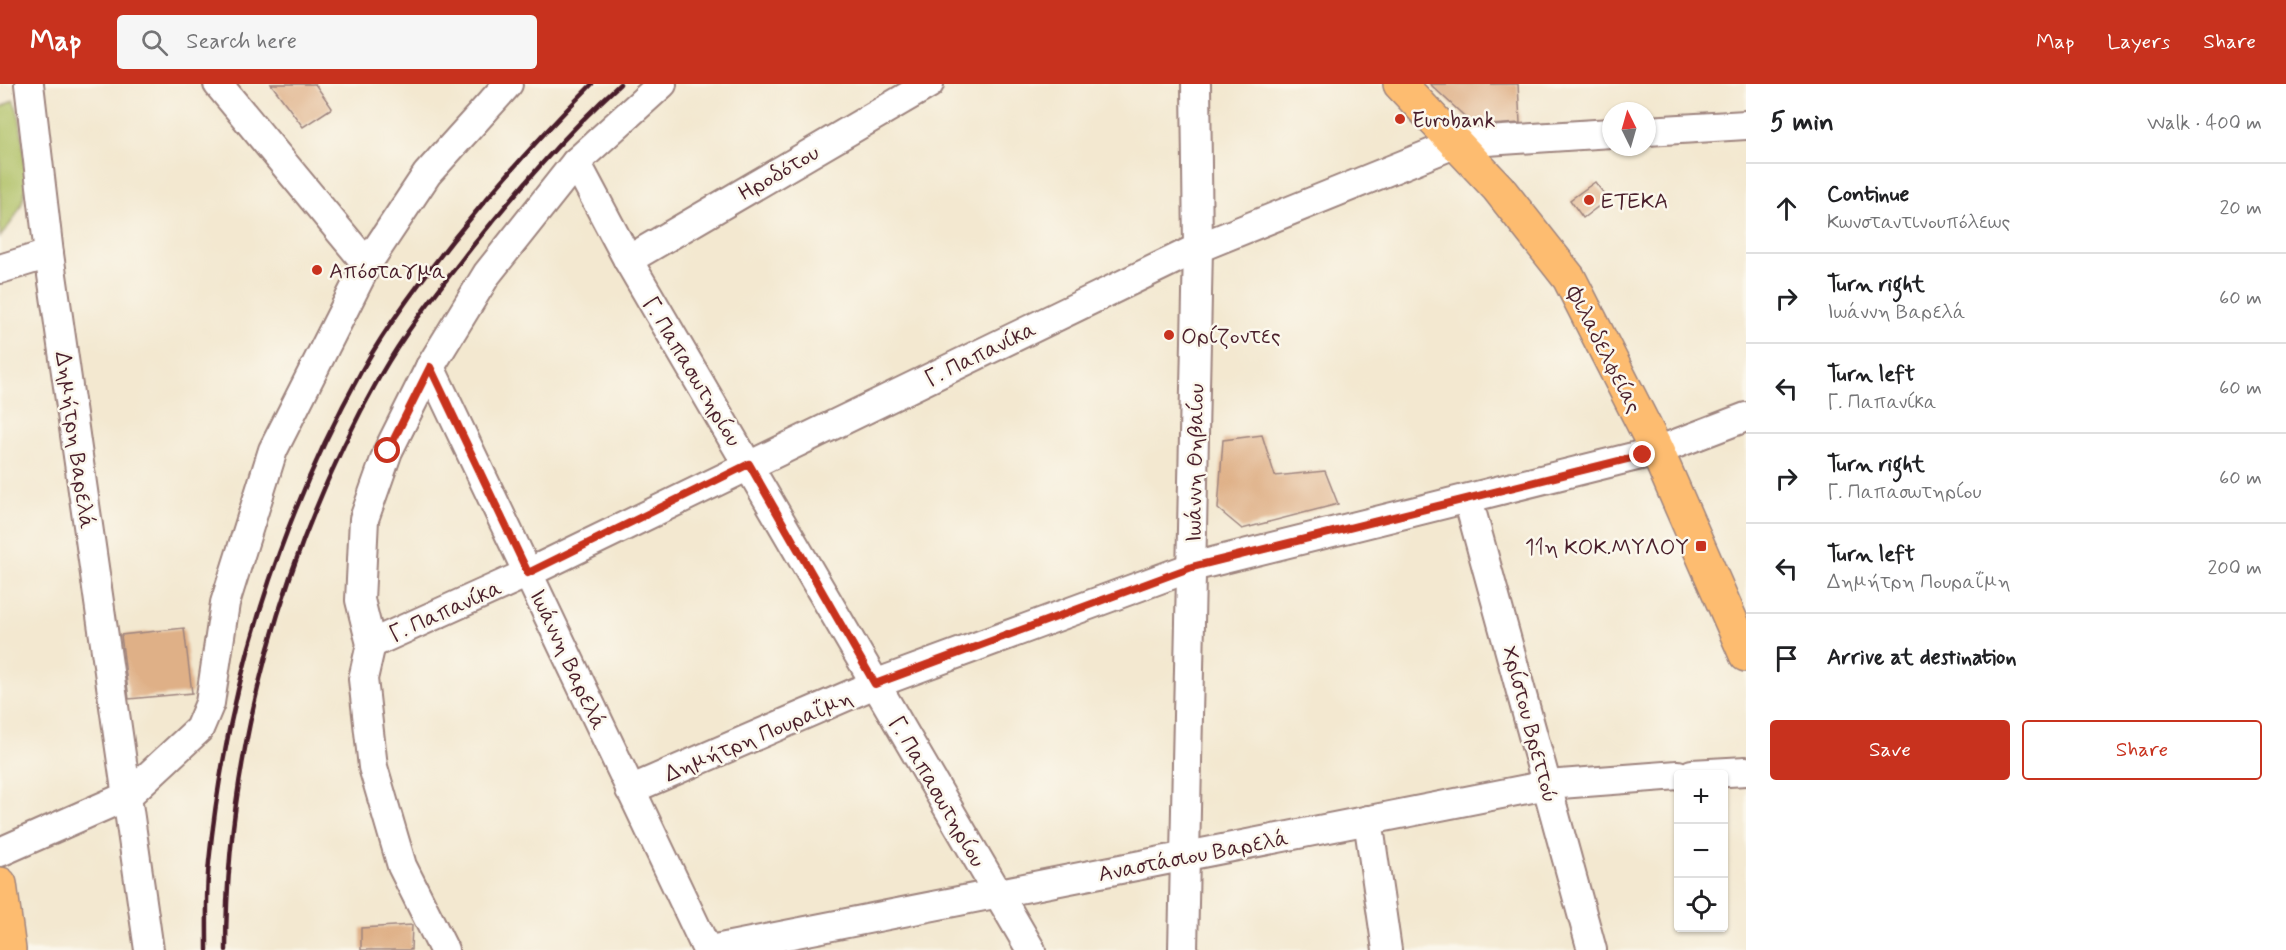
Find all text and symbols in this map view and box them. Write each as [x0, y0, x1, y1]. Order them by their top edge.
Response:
search box [117, 15, 537, 69]
text: Map [30, 24, 81, 61]
icon: search [138, 26, 171, 59]
text: Search here [186, 28, 297, 56]
text: Map [2036, 28, 2074, 56]
text: Layers [2107, 28, 2170, 56]
text: Share [2203, 28, 2256, 56]
north arrow [1602, 102, 1656, 156]
text: 5 min [1770, 106, 1834, 140]
place label: Eurobank [1412, 107, 1496, 135]
text: Walk · 400 m [2147, 110, 2262, 137]
marker: Eurobank [1393, 112, 1407, 126]
street label: Ηροδότου [733, 139, 825, 208]
text: Continue [1827, 181, 1909, 209]
place label: ΕΤΕΚΑ [1601, 188, 1668, 216]
icon: ahead [1770, 192, 1803, 225]
marker: ΕΤΕΚΑ [1582, 193, 1596, 207]
text: 20 m [2219, 195, 2262, 222]
text: Κωνσταντινουπόλεως [1827, 209, 2010, 236]
place label: Απόσταγμα [329, 258, 446, 286]
marker: Απόσταγμα [310, 263, 324, 277]
text: Turn right [1827, 271, 1925, 299]
street label: Φιλαδελφείας [1559, 281, 1647, 418]
icon: right [1770, 282, 1803, 315]
text: 60 m [2219, 285, 2262, 312]
street label: Γ. Παπασωτηρίου [636, 292, 747, 452]
text: Ιωάννη Βαρελά [1827, 299, 1965, 326]
street label: Γ. Παπανίκα [921, 316, 1041, 394]
place label: Ορίζοντες [1181, 323, 1281, 351]
marker: Ορίζοντες [1162, 328, 1176, 342]
street label: Δημήτρη Βαρελά [48, 350, 100, 531]
text: Turn left [1827, 361, 1915, 389]
icon: left [1770, 372, 1803, 405]
text: 60 m [2219, 375, 2262, 402]
street label: Ιωάννη Θηβαίου [1181, 383, 1211, 543]
text: Γ. Παπανίκα [1827, 389, 1937, 416]
route start [374, 437, 400, 463]
route end [1629, 441, 1655, 467]
text: Turn right [1827, 451, 1925, 479]
icon: right [1770, 462, 1803, 495]
text: 60 m [2219, 465, 2262, 492]
text: Γ. Παπασωτηρίου [1827, 479, 1981, 506]
place label: 11η ΚΟΚ.ΜΥΛΟΥ [1525, 534, 1689, 562]
marker: 11η ΚΟΚ.ΜΥΛΟΥ [1694, 539, 1708, 553]
text: Turn left [1827, 541, 1915, 569]
icon: left [1770, 552, 1803, 585]
text: 200 m [2207, 555, 2262, 582]
text: Δημήτρη Πουραΐμη [1827, 569, 2011, 596]
street label: Γ. Παπανίκα [385, 575, 507, 649]
street label: Ιωάννη Βαρελά [522, 585, 612, 735]
icon: arrive [1770, 642, 1803, 675]
street label: Χρίστου Βρεττού [1495, 643, 1563, 806]
text: Arrive at destination [1827, 644, 2017, 672]
street label: Δημήτρη Πουραΐμη [660, 684, 857, 789]
street label: Γ. Παπασωτηρίου [882, 711, 991, 873]
button: Save [1770, 720, 2010, 780]
button: Share [2022, 720, 2262, 780]
map controls [1674, 770, 1728, 932]
button: + [1674, 770, 1728, 824]
button: − [1674, 824, 1728, 878]
street label: Αναστάσιου Βαρελά [1096, 825, 1291, 889]
button: locate [1674, 878, 1728, 932]

